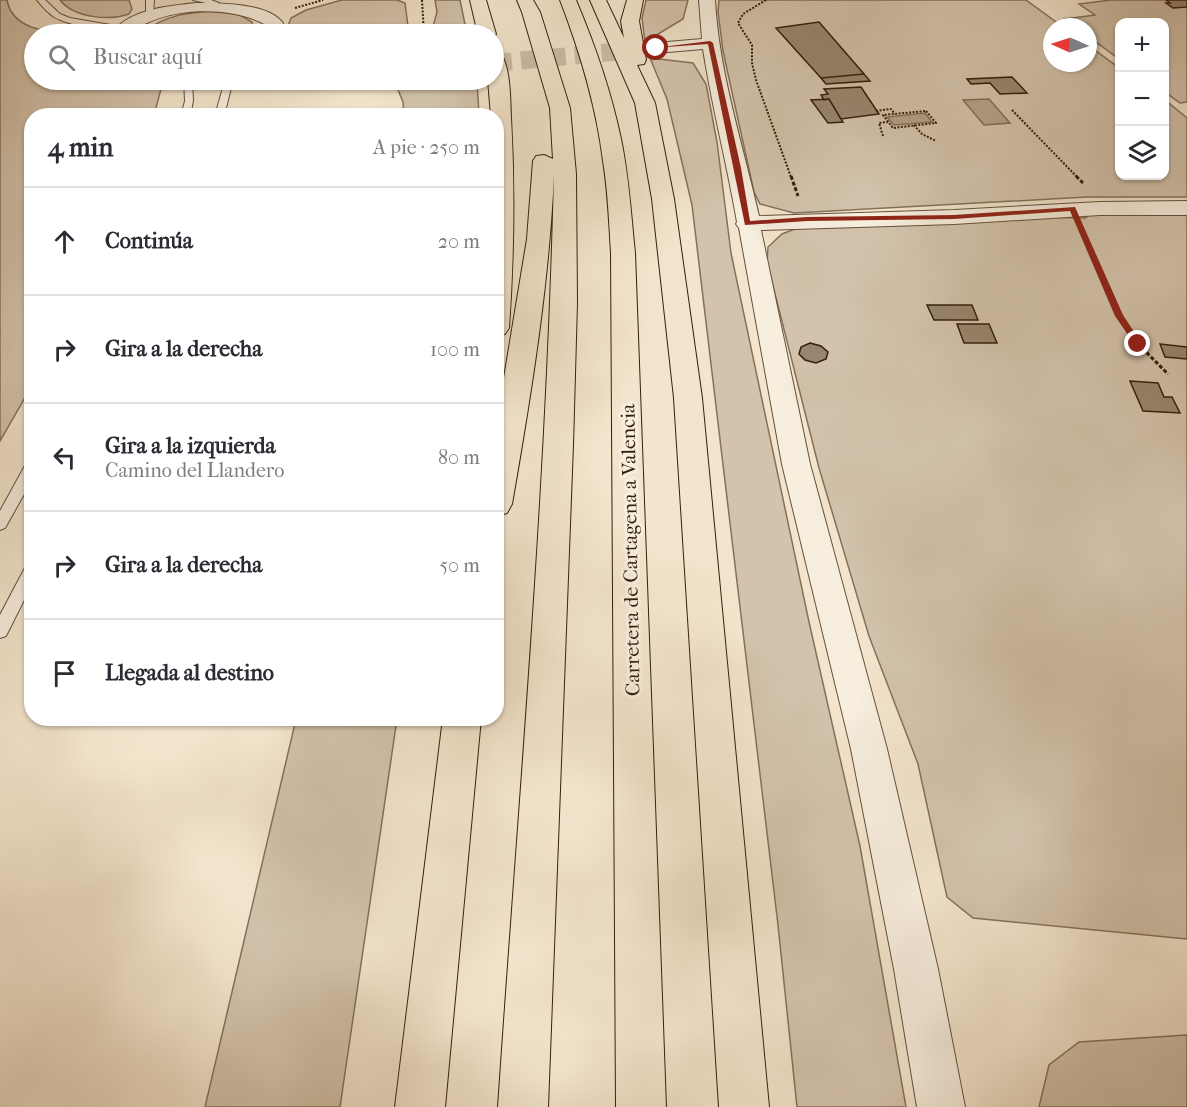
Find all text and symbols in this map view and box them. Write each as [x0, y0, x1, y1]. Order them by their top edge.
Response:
north arrow [1043, 18, 1097, 72]
map controls [1115, 18, 1169, 180]
button: + [1115, 18, 1169, 72]
search box [24, 24, 504, 90]
route start [642, 34, 668, 60]
icon: search [45, 41, 78, 74]
text: Buscar aquí [93, 44, 202, 70]
button: − [1115, 72, 1169, 126]
button: layers [1115, 126, 1169, 180]
text: 4 min [48, 132, 113, 163]
text: A pie · 250 m [373, 136, 480, 159]
icon: ahead [48, 225, 81, 258]
text: Continúa [105, 228, 193, 254]
text: 20 m [438, 230, 480, 253]
route end [1124, 330, 1150, 356]
icon: right [48, 333, 81, 366]
text: Gira a la derecha [105, 336, 262, 362]
text: 100 m [430, 338, 480, 361]
street label: Carretera de Cartagena a Valencia [616, 403, 645, 696]
text: Gira a la izquierda [105, 433, 276, 459]
icon: left [48, 441, 81, 474]
text: 80 m [438, 446, 480, 469]
text: Camino del Llandero [105, 459, 284, 482]
icon: right [48, 549, 81, 582]
text: Gira a la derecha [105, 552, 262, 578]
text: 50 m [439, 554, 480, 577]
icon: arrive [48, 657, 81, 690]
text: Llegada al destino [105, 660, 274, 686]

